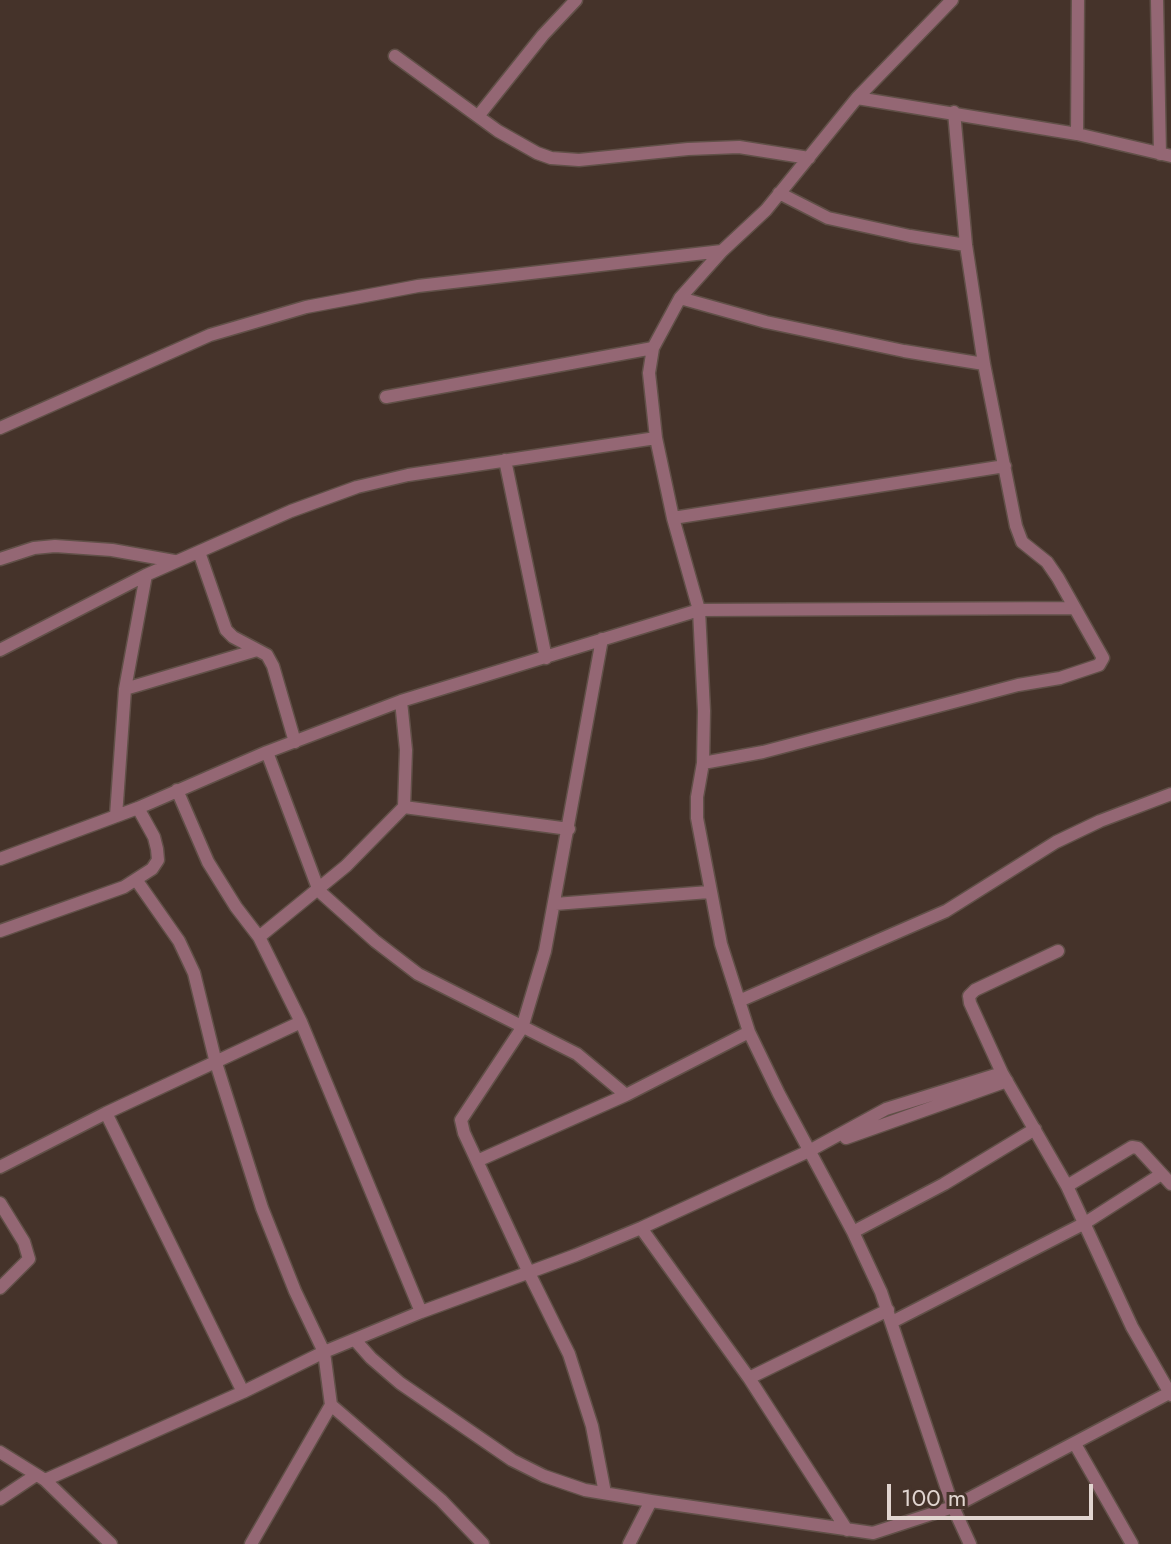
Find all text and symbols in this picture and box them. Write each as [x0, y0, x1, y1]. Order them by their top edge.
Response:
scale bar [891, 1468, 1097, 1518]
text: 100 m [901, 1480, 967, 1515]

